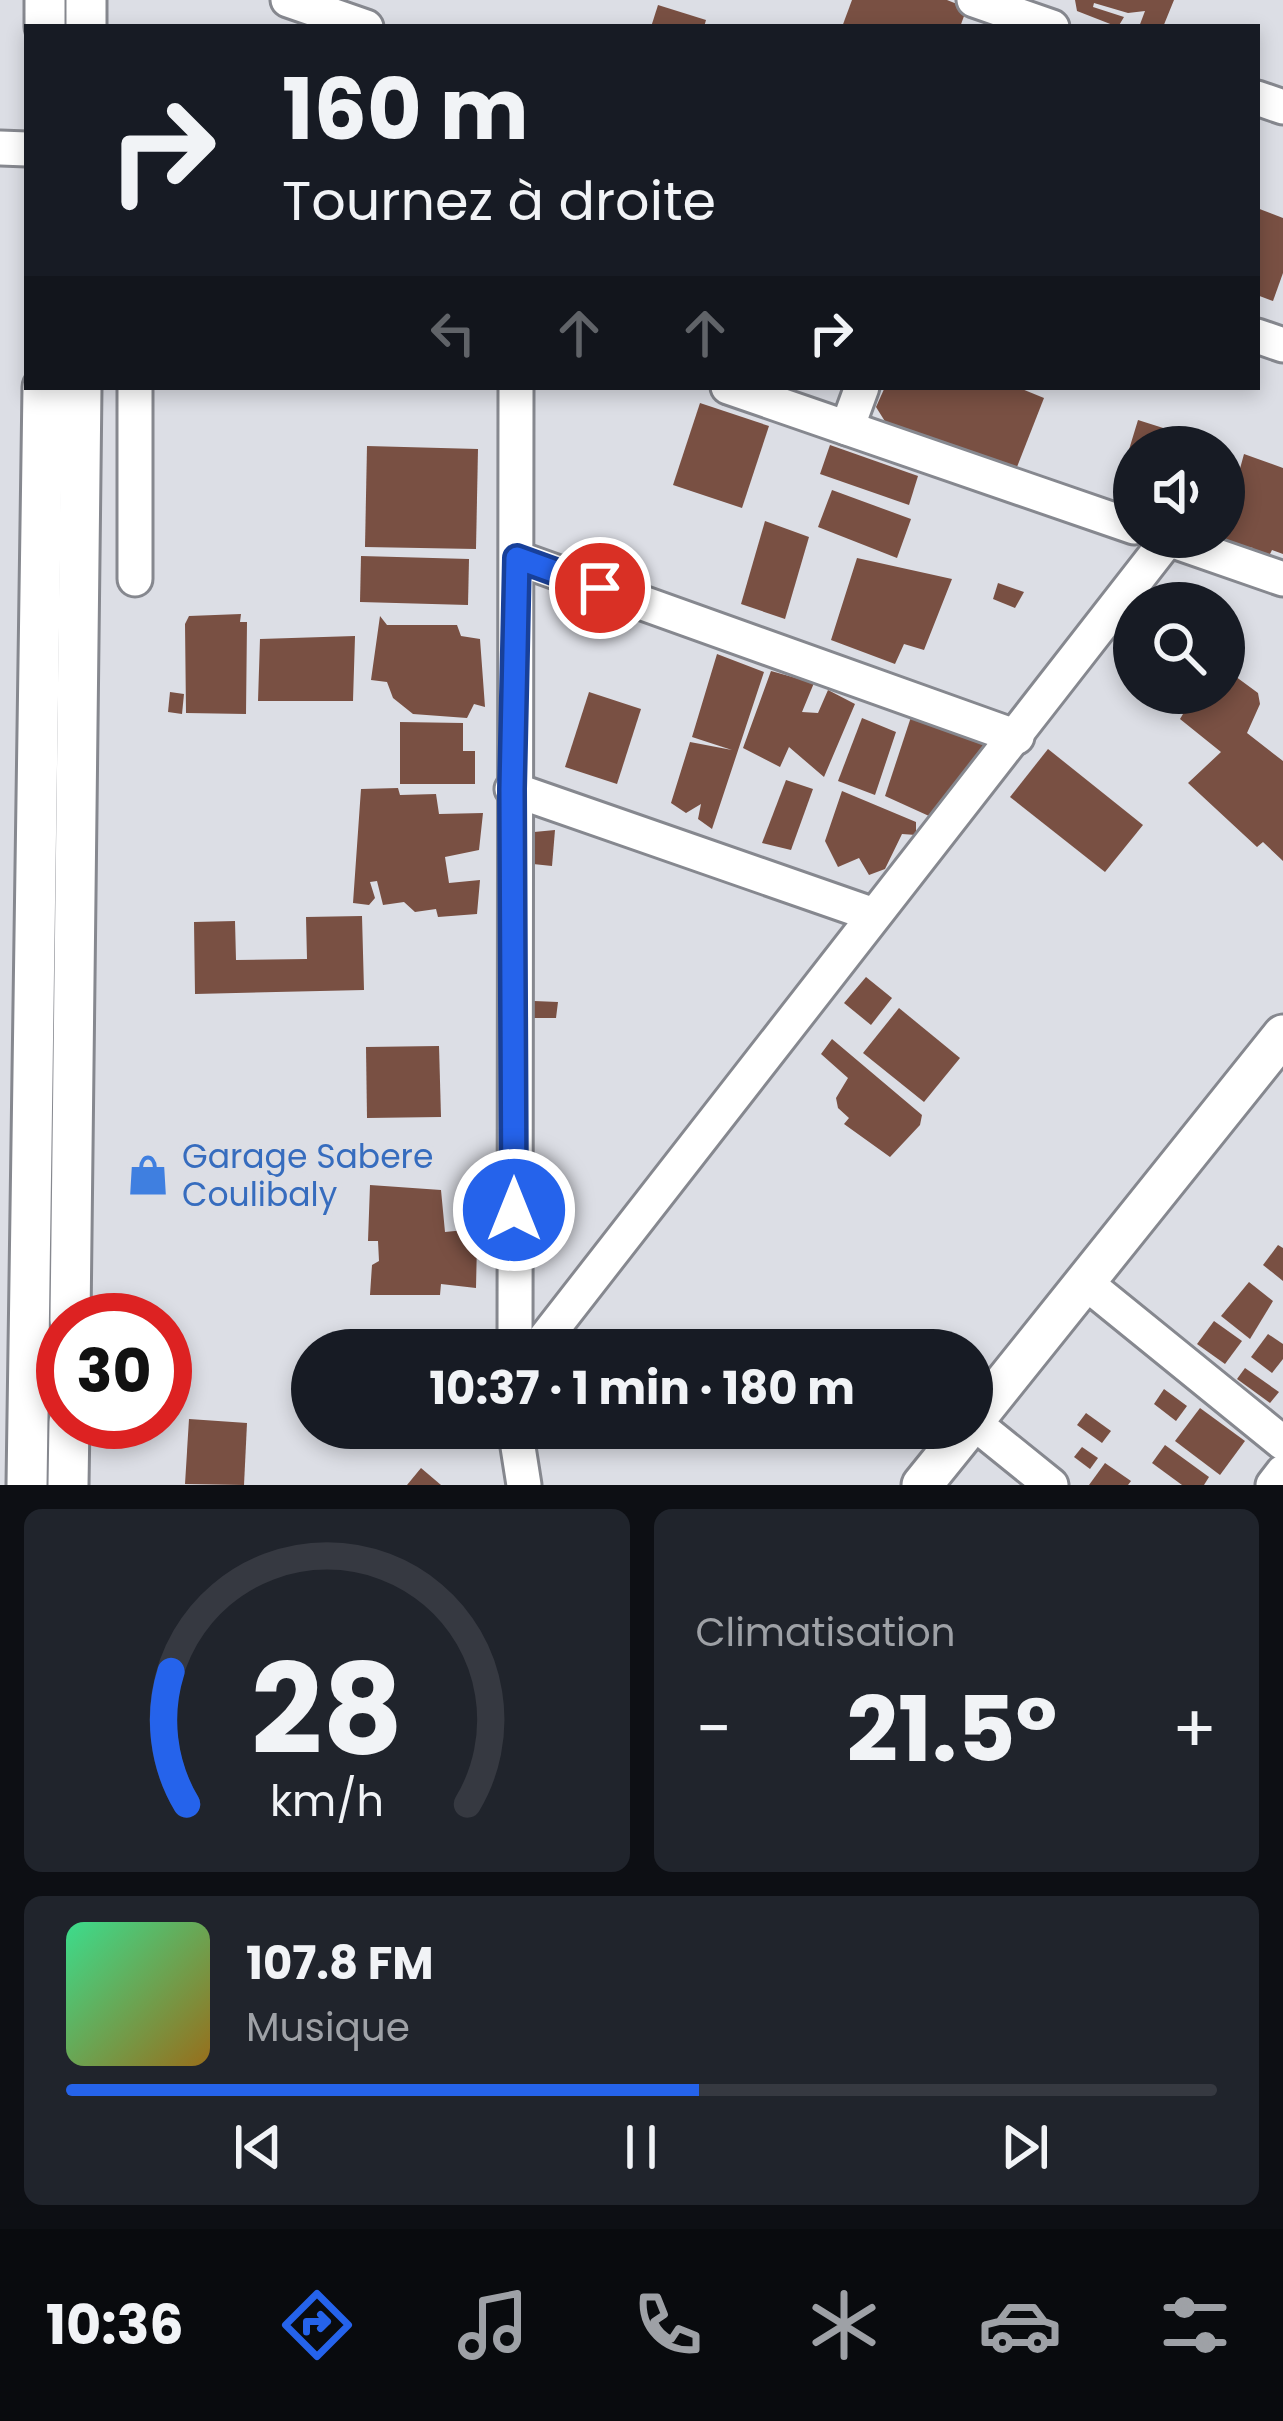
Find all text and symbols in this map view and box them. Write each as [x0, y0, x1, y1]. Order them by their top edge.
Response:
text: 160 m [282, 51, 529, 168]
icon: right [84, 72, 240, 228]
text: Tournez à droite [282, 163, 716, 239]
icon: left [420, 300, 486, 366]
icon: ahead [546, 300, 612, 366]
icon: ahead [672, 300, 738, 366]
icon: right [798, 300, 864, 366]
map controls [1113, 426, 1245, 714]
button: sound [1113, 426, 1245, 558]
pin [549, 537, 651, 639]
icon: arrive [567, 555, 633, 621]
button: search [1113, 582, 1245, 714]
place label: Garage Sabere Coulibaly [182, 1133, 433, 1218]
position arrow [451, 1147, 577, 1273]
shop icon: Garage Sabere Coulibaly [125, 1152, 171, 1198]
speed limit sign: 30 [36, 1293, 192, 1449]
text: 10:37 · 1 min · 180 m [429, 1357, 855, 1420]
text: Climatisation [696, 1605, 956, 1660]
text: 28 [251, 1622, 403, 1797]
text: 21.5° [847, 1666, 1057, 1793]
text: − [696, 1683, 732, 1775]
text: + [1172, 1683, 1217, 1775]
text: km/h [270, 1770, 384, 1830]
text: 107.8 FM [246, 1932, 434, 1995]
text: Musique [246, 2000, 410, 2055]
icon: previous [225, 2114, 291, 2180]
icon: pause [608, 2114, 674, 2180]
icon: next [992, 2114, 1058, 2180]
icon: directions [275, 2283, 359, 2367]
icon: music [451, 2283, 535, 2367]
icon: phone [626, 2283, 710, 2367]
icon: climate [802, 2283, 886, 2367]
icon: car [978, 2283, 1062, 2367]
icon: filters [1153, 2283, 1237, 2367]
text: 10:36 [46, 2287, 184, 2363]

